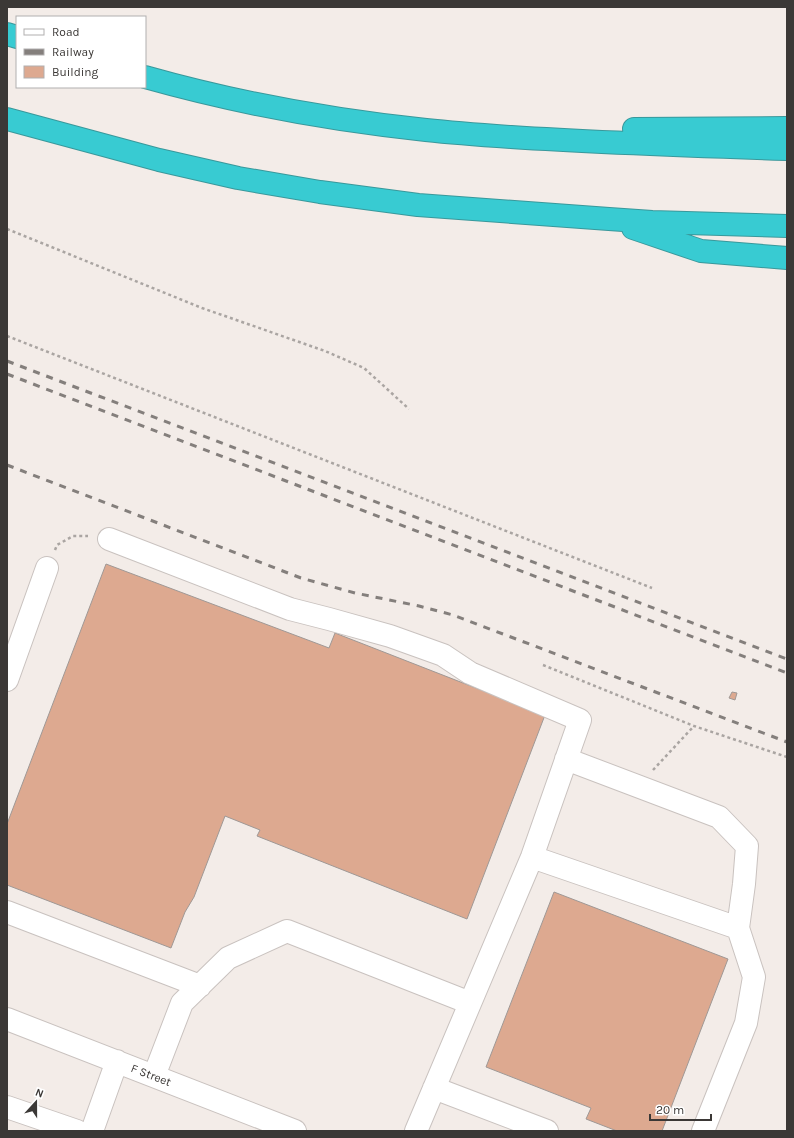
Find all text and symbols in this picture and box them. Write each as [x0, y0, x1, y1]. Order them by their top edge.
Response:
legend [16, 16, 146, 88]
text: Road [52, 25, 80, 39]
text: Railway [52, 45, 94, 59]
text: Building [52, 65, 99, 79]
street label: F Street [129, 1061, 174, 1089]
north arrow [16, 1082, 56, 1122]
text: N [33, 1086, 45, 1101]
scale bar [650, 1096, 711, 1122]
text: 20 m [656, 1103, 684, 1117]

